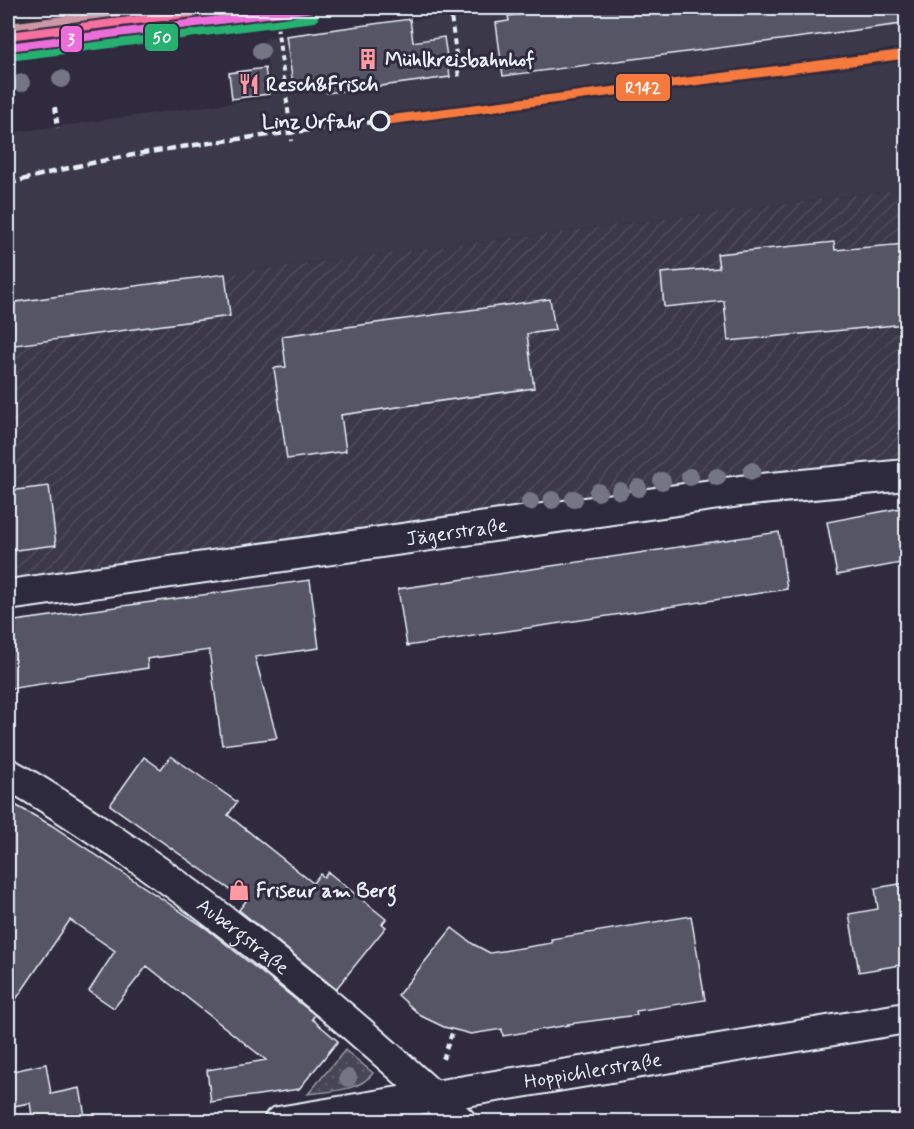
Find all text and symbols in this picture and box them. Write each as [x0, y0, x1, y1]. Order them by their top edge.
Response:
line badge: 50 [144, 23, 179, 52]
line badge: 3 [60, 25, 83, 53]
text: 50 [153, 28, 171, 49]
text: 3 [67, 30, 75, 51]
building icon: Mühlkreisbahnhof [356, 47, 380, 71]
place label: Mühlkreisbahnhof [385, 47, 535, 74]
restaurant icon: Resch&Frisch [237, 72, 261, 96]
place label: Resch&Frisch [266, 72, 379, 99]
line badge: R142 [615, 73, 671, 102]
text: R142 [625, 78, 661, 99]
place label: Linz Urfahr [262, 109, 366, 136]
marker: Linz Urfahr [370, 111, 390, 131]
street label: Jägerstraße [404, 512, 509, 553]
shop icon: Friseur am Berg [227, 878, 251, 902]
place label: Friseur am Berg [256, 878, 397, 907]
street label: Aubergstraße [191, 892, 295, 982]
street label: Hoppichlerstraße [522, 1047, 664, 1096]

